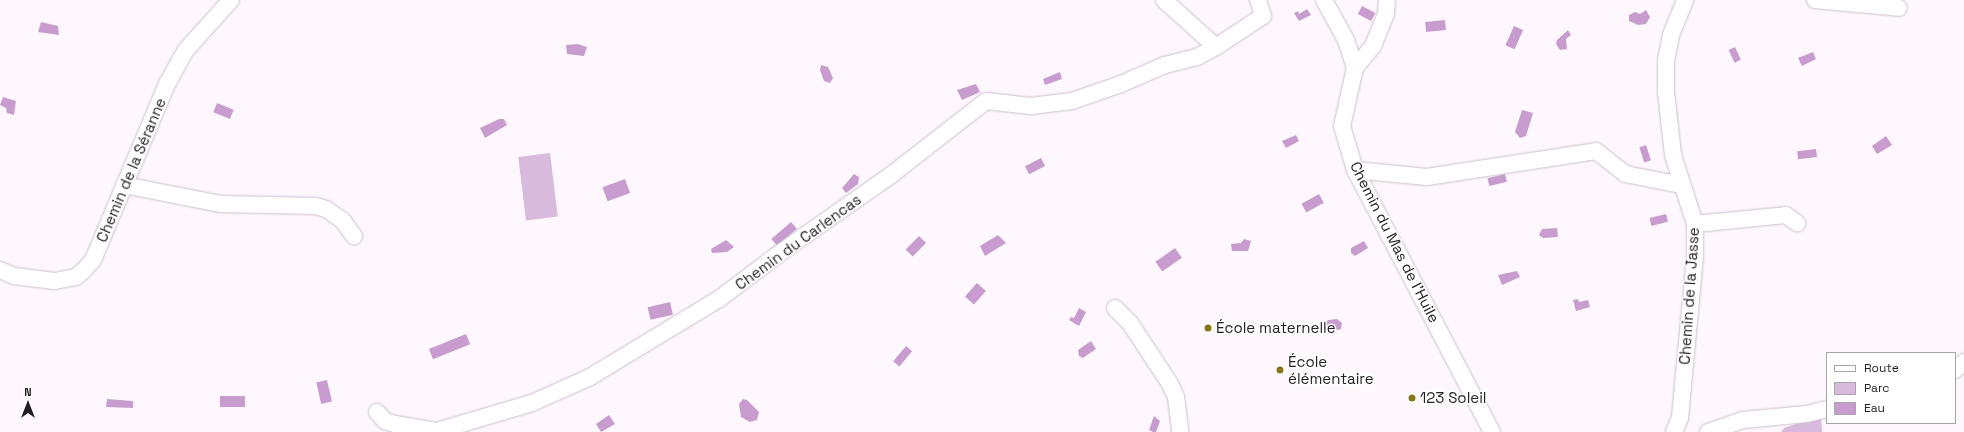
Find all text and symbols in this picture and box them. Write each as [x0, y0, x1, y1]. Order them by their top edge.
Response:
street label: Chemin de la Séranne [92, 95, 170, 245]
street label: Chemin du Mas de l'Huile [1346, 158, 1444, 326]
street label: Chemin du Carlencas [732, 190, 864, 294]
street label: Chemin de la Jasse [1675, 227, 1703, 365]
place label: École maternelle [1216, 319, 1336, 337]
marker: École maternelle [1203, 323, 1213, 333]
place label: École élémentaire [1288, 352, 1374, 387]
legend [1826, 352, 1956, 424]
text: Route [1864, 360, 1899, 376]
marker: École élémentaire [1275, 365, 1285, 375]
text: Parc [1864, 380, 1889, 396]
north arrow [8, 384, 48, 424]
text: N [24, 385, 32, 399]
place label: 123 Soleil [1420, 389, 1487, 407]
marker: 123 Soleil [1407, 393, 1417, 403]
text: Eau [1864, 400, 1885, 416]

